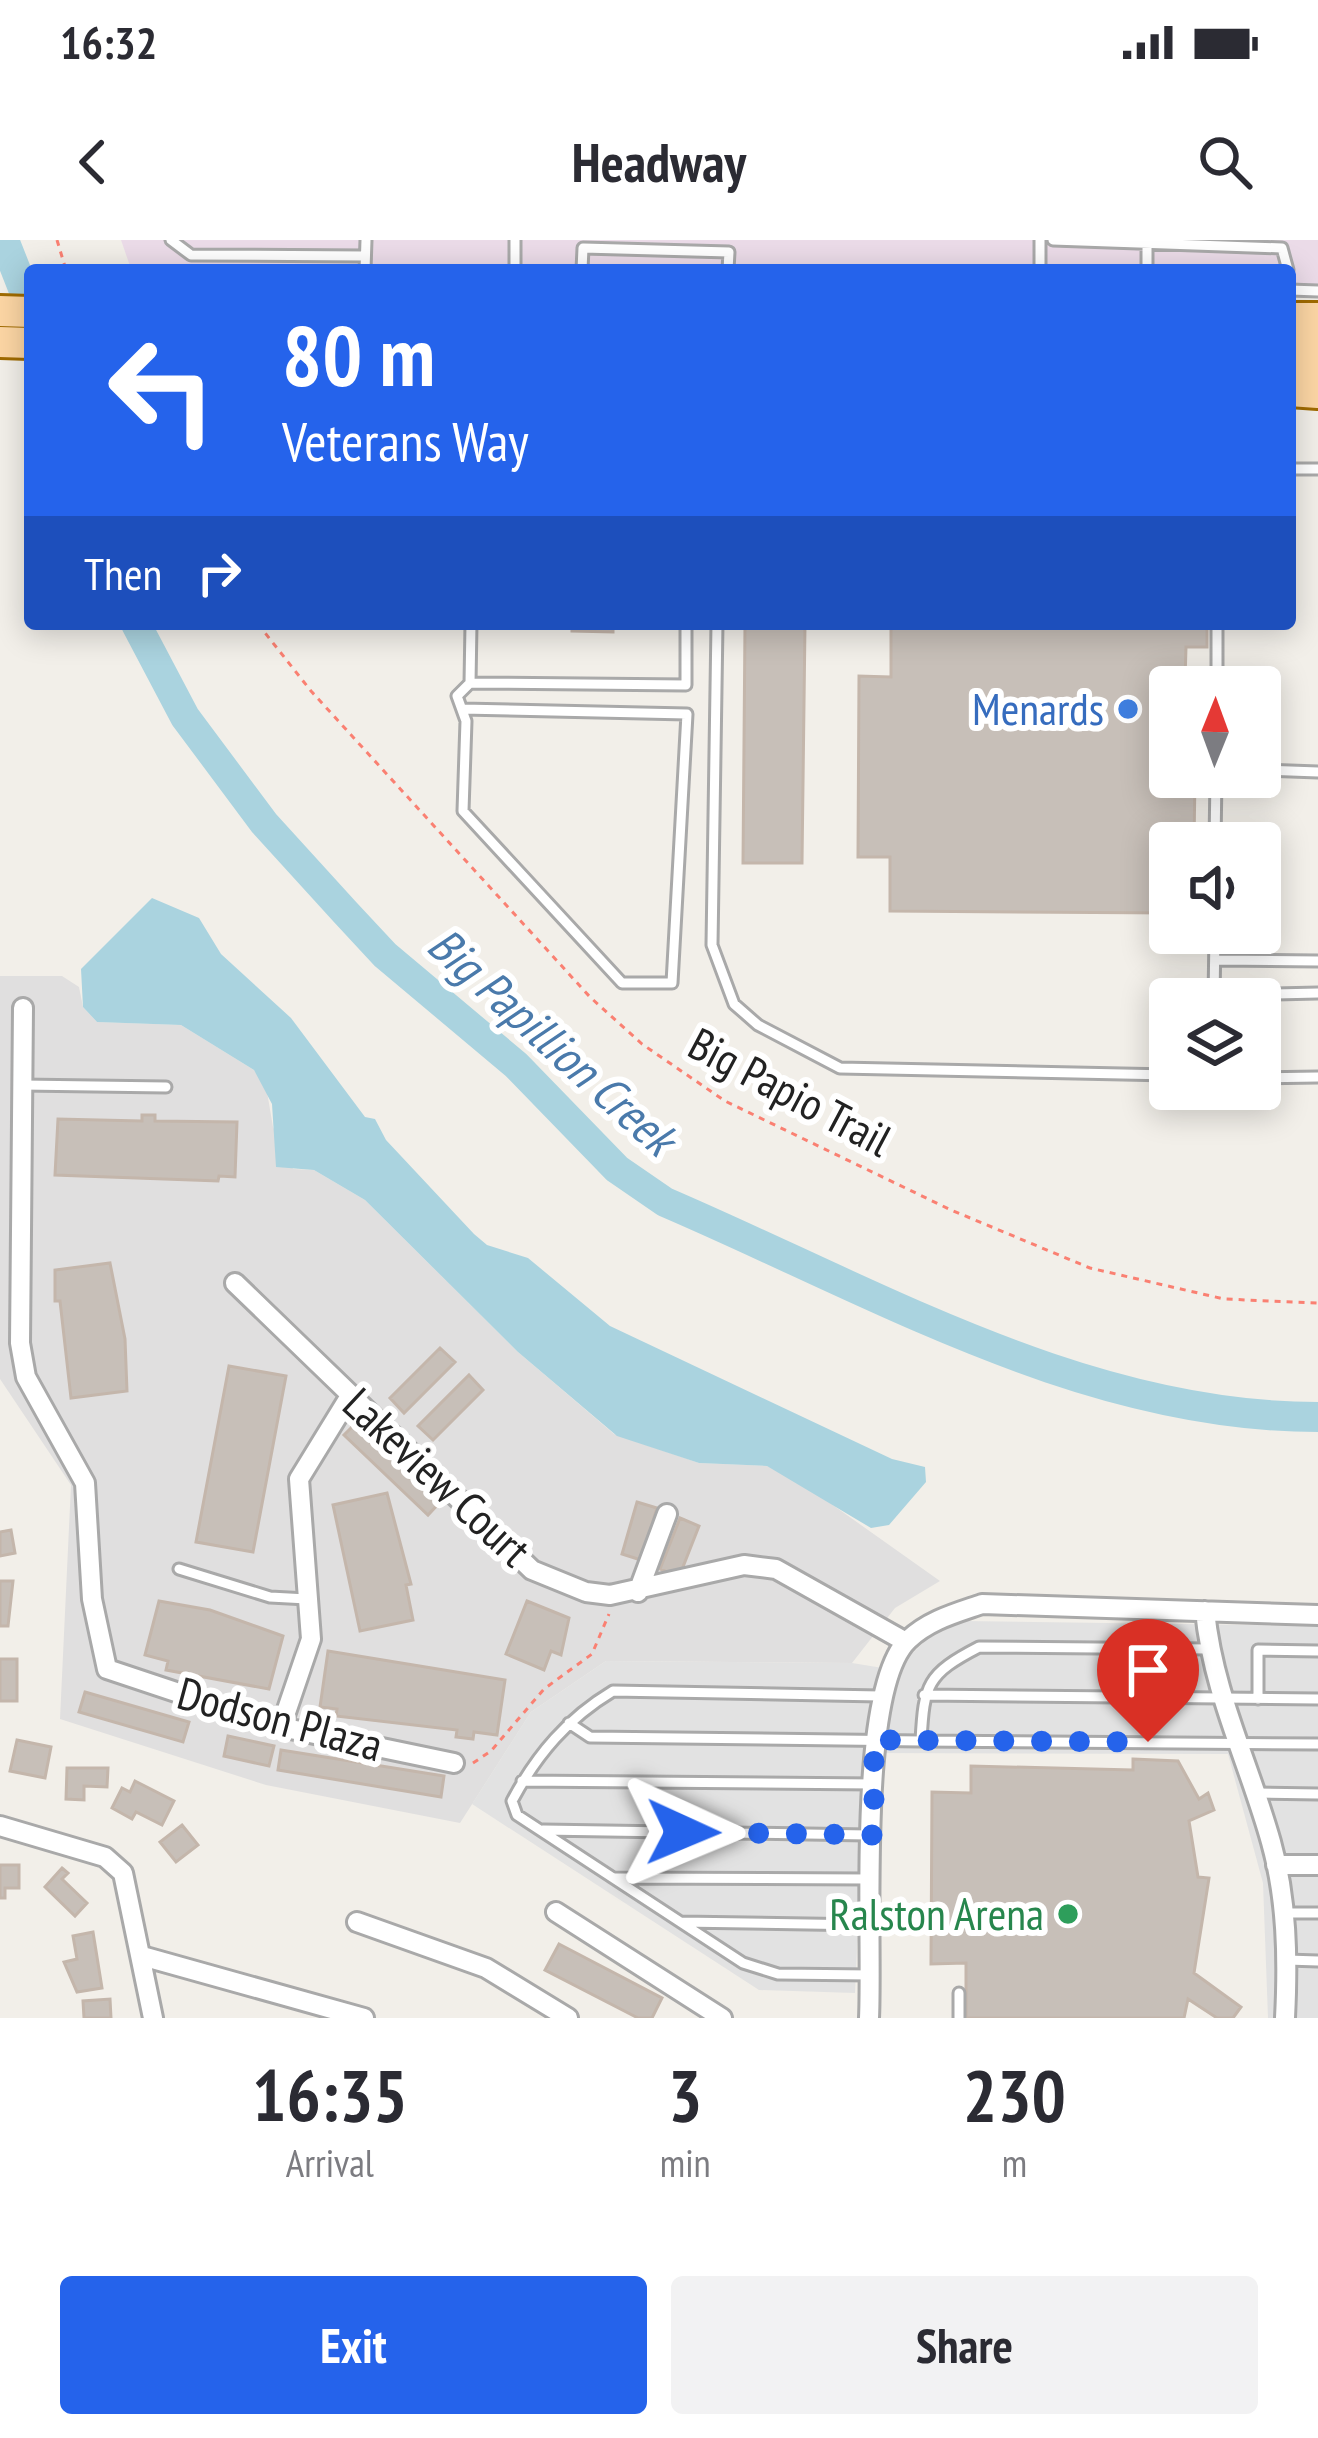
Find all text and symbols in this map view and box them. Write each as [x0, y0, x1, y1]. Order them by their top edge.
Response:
text: 16:32 [60, 13, 157, 71]
text: Headway [572, 127, 746, 197]
icon: back [60, 129, 126, 195]
icon: search [1192, 129, 1258, 195]
text: 80 m [282, 300, 435, 409]
icon: left [84, 312, 240, 468]
text: Veterans Way [282, 406, 529, 476]
icon: right [186, 540, 252, 606]
text: Then [84, 544, 162, 602]
north arrow [1149, 666, 1281, 798]
map controls [1149, 666, 1281, 1110]
place label: Menards [972, 679, 1104, 737]
marker: Menards [1115, 696, 1141, 722]
button: sound [1149, 822, 1281, 954]
water label: Big Papillion Creek [416, 913, 693, 1171]
button: layers [1149, 978, 1281, 1110]
street label: Big Papio Trail [679, 1014, 902, 1169]
street label: Lakeview Court [332, 1375, 544, 1578]
pin [1097, 1619, 1199, 1742]
icon: arrive [1115, 1637, 1181, 1703]
street label: Dodson Plaza [172, 1663, 389, 1773]
position arrow [620, 1769, 746, 1895]
place label: Ralston Arena [829, 1884, 1044, 1942]
marker: Ralston Arena [1055, 1901, 1081, 1927]
text: 16:35 [252, 2048, 408, 2141]
text: 3 [668, 2048, 702, 2141]
text: 230 [963, 2048, 1066, 2141]
text: Arrival [286, 2137, 374, 2188]
text: min [660, 2137, 711, 2188]
text: m [1002, 2137, 1027, 2188]
button: Exit [60, 2276, 647, 2414]
button: Share [671, 2276, 1258, 2414]

